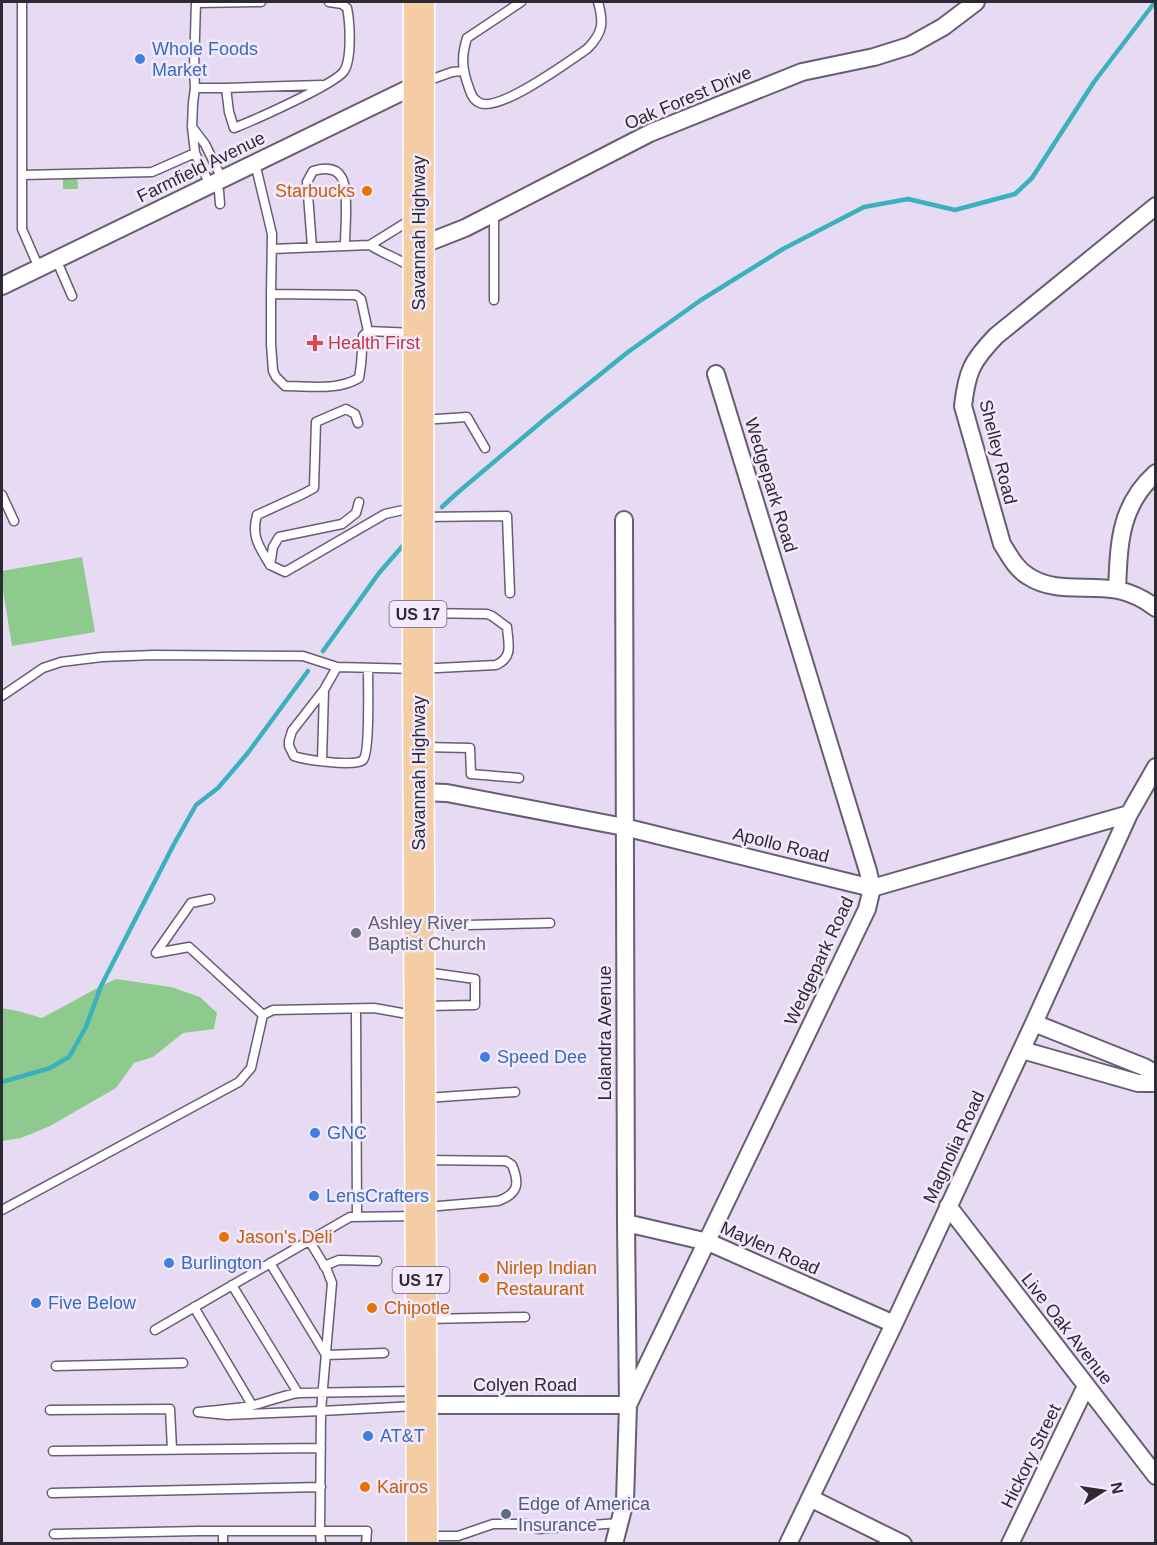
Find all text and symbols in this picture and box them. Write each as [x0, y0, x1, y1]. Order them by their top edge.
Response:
place label: Whole Foods Market [152, 39, 258, 80]
marker: Whole Foods Market [133, 52, 147, 66]
street label: Oak Forest Drive [621, 62, 755, 134]
street label: Farmfield Avenue [134, 127, 268, 207]
street label: Savannah Highway [409, 155, 429, 311]
place label: Starbucks [275, 181, 355, 201]
marker: Starbucks [360, 184, 374, 198]
place label: Health First [328, 333, 420, 353]
marker: Health First [306, 334, 324, 352]
street label: Shelley Road [975, 398, 1021, 506]
street label: Wedgepark Road [741, 415, 801, 555]
road number: US 17 [390, 601, 446, 627]
street label: Savannah Highway [409, 695, 429, 851]
street label: Apollo Road [731, 823, 831, 867]
street label: Wedgepark Road [780, 893, 858, 1029]
place label: Ashley River Baptist Church [368, 913, 486, 954]
marker: Ashley River Baptist Church [349, 926, 363, 940]
street label: Lolandra Avenue [595, 966, 615, 1100]
place label: Speed Dee [497, 1047, 587, 1067]
marker: Speed Dee [478, 1050, 492, 1064]
street label: Magnolia Road [919, 1088, 989, 1206]
place label: GNC [327, 1123, 367, 1143]
marker: GNC [308, 1126, 322, 1140]
place label: LensCrafters [326, 1186, 429, 1206]
marker: LensCrafters [307, 1189, 321, 1203]
street label: Maylen Road [717, 1217, 823, 1279]
place label: Jason's Deli [236, 1227, 332, 1247]
marker: Jason's Deli [217, 1230, 231, 1244]
place label: Burlington [181, 1253, 262, 1273]
marker: Burlington [162, 1256, 176, 1270]
place label: Nirlep Indian Restaurant [496, 1258, 597, 1299]
road number: US 17 [392, 1267, 450, 1293]
street label: Live Oak Avenue [1017, 1269, 1117, 1389]
marker: Nirlep Indian Restaurant [477, 1271, 491, 1285]
place label: Five Below [48, 1293, 137, 1313]
marker: Five Below [29, 1296, 43, 1310]
place label: Chipotle [384, 1298, 450, 1318]
marker: Chipotle [365, 1301, 379, 1315]
street label: Colyen Road [473, 1375, 577, 1395]
street label: Hickory Street [997, 1401, 1065, 1511]
place label: AT&T [380, 1426, 425, 1446]
marker: AT&T [361, 1429, 375, 1443]
north arrow [1073, 1461, 1133, 1521]
place label: Kairos [377, 1477, 428, 1497]
marker: Kairos [358, 1480, 372, 1494]
text: N [1108, 1481, 1127, 1495]
place label: Edge of America Insurance [518, 1494, 651, 1535]
marker: Edge of America Insurance [499, 1507, 513, 1521]

